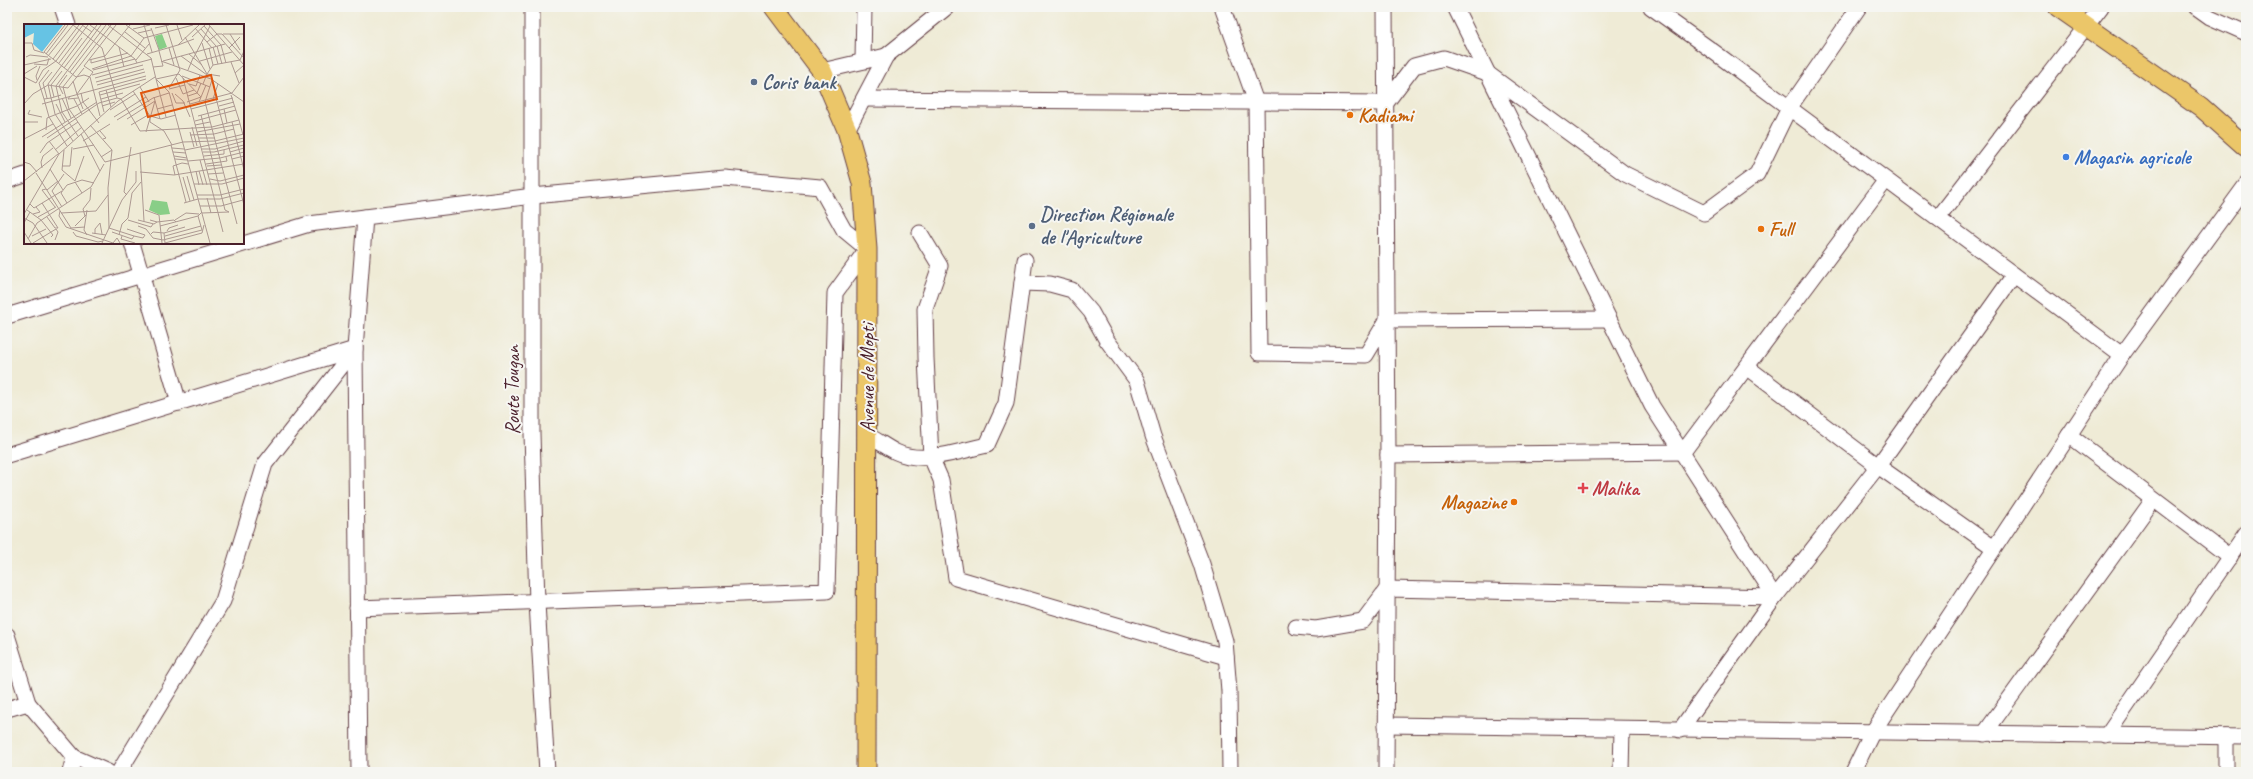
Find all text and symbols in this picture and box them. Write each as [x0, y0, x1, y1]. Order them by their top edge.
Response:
inset map [24, 24, 244, 244]
place label: Coris bank [762, 70, 837, 95]
marker: Coris bank [749, 77, 759, 87]
place label: Kadiami [1358, 103, 1416, 128]
marker: Kadiami [1345, 110, 1355, 120]
place label: Magasin agricole [2074, 145, 2193, 170]
marker: Magasin agricole [2061, 152, 2071, 162]
place label: Direction Régionale de l'Agriculture [1040, 202, 1175, 250]
place label: Full [1769, 217, 1796, 242]
marker: Direction Régionale de l'Agriculture [1027, 221, 1037, 231]
marker: Full [1756, 224, 1766, 234]
street label: Avenue de Mopti [855, 321, 880, 433]
street label: Route Tougan [500, 344, 525, 435]
place label: Malika [1592, 476, 1640, 501]
marker: Malika [1577, 482, 1589, 494]
place label: Magazine [1441, 490, 1508, 515]
marker: Magazine [1509, 497, 1519, 507]

